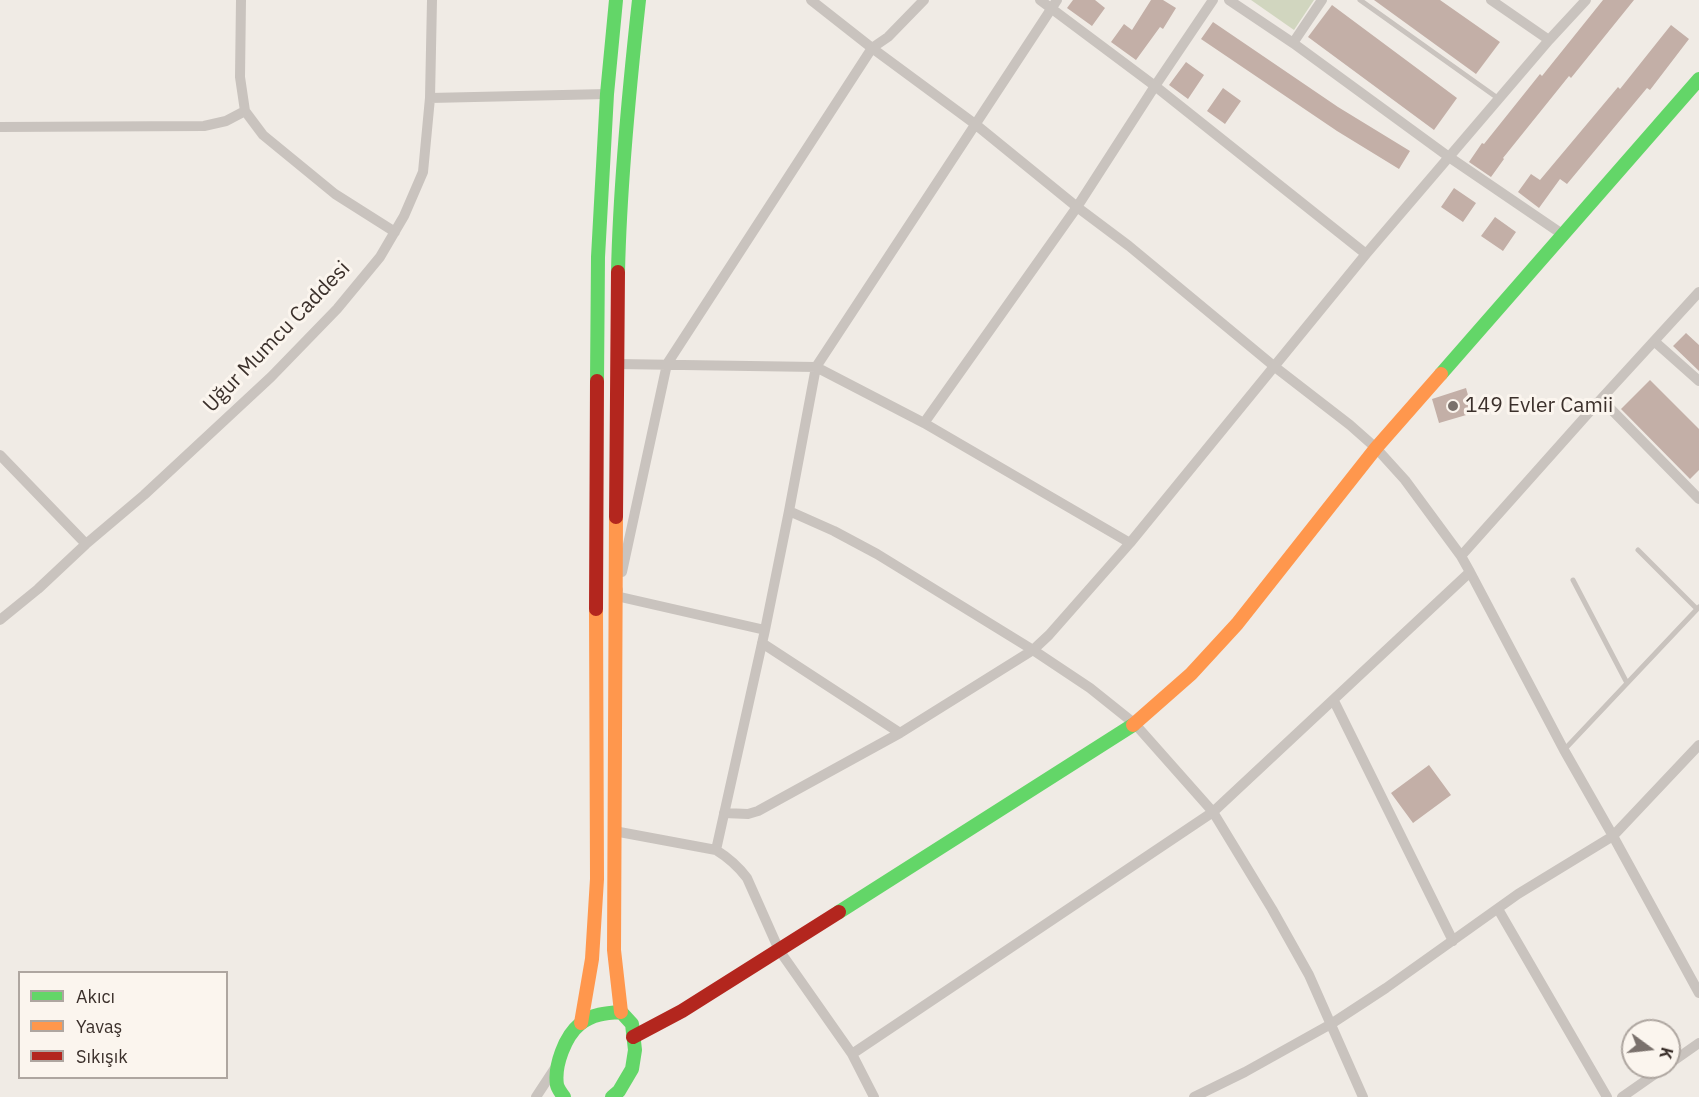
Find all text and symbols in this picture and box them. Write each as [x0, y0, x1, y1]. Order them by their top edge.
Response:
street label: Uğur Mumcu Caddesi [198, 256, 356, 418]
place label: 149 Evler Camii [1465, 393, 1613, 419]
marker: 149 Evler Camii [1446, 399, 1460, 413]
legend [18, 971, 228, 1079]
text: Akıcı [76, 985, 115, 1008]
text: Yavaş [76, 1015, 122, 1038]
north arrow [1621, 1019, 1681, 1079]
text: Sıkışık [76, 1045, 128, 1068]
text: K [1655, 1045, 1678, 1061]

